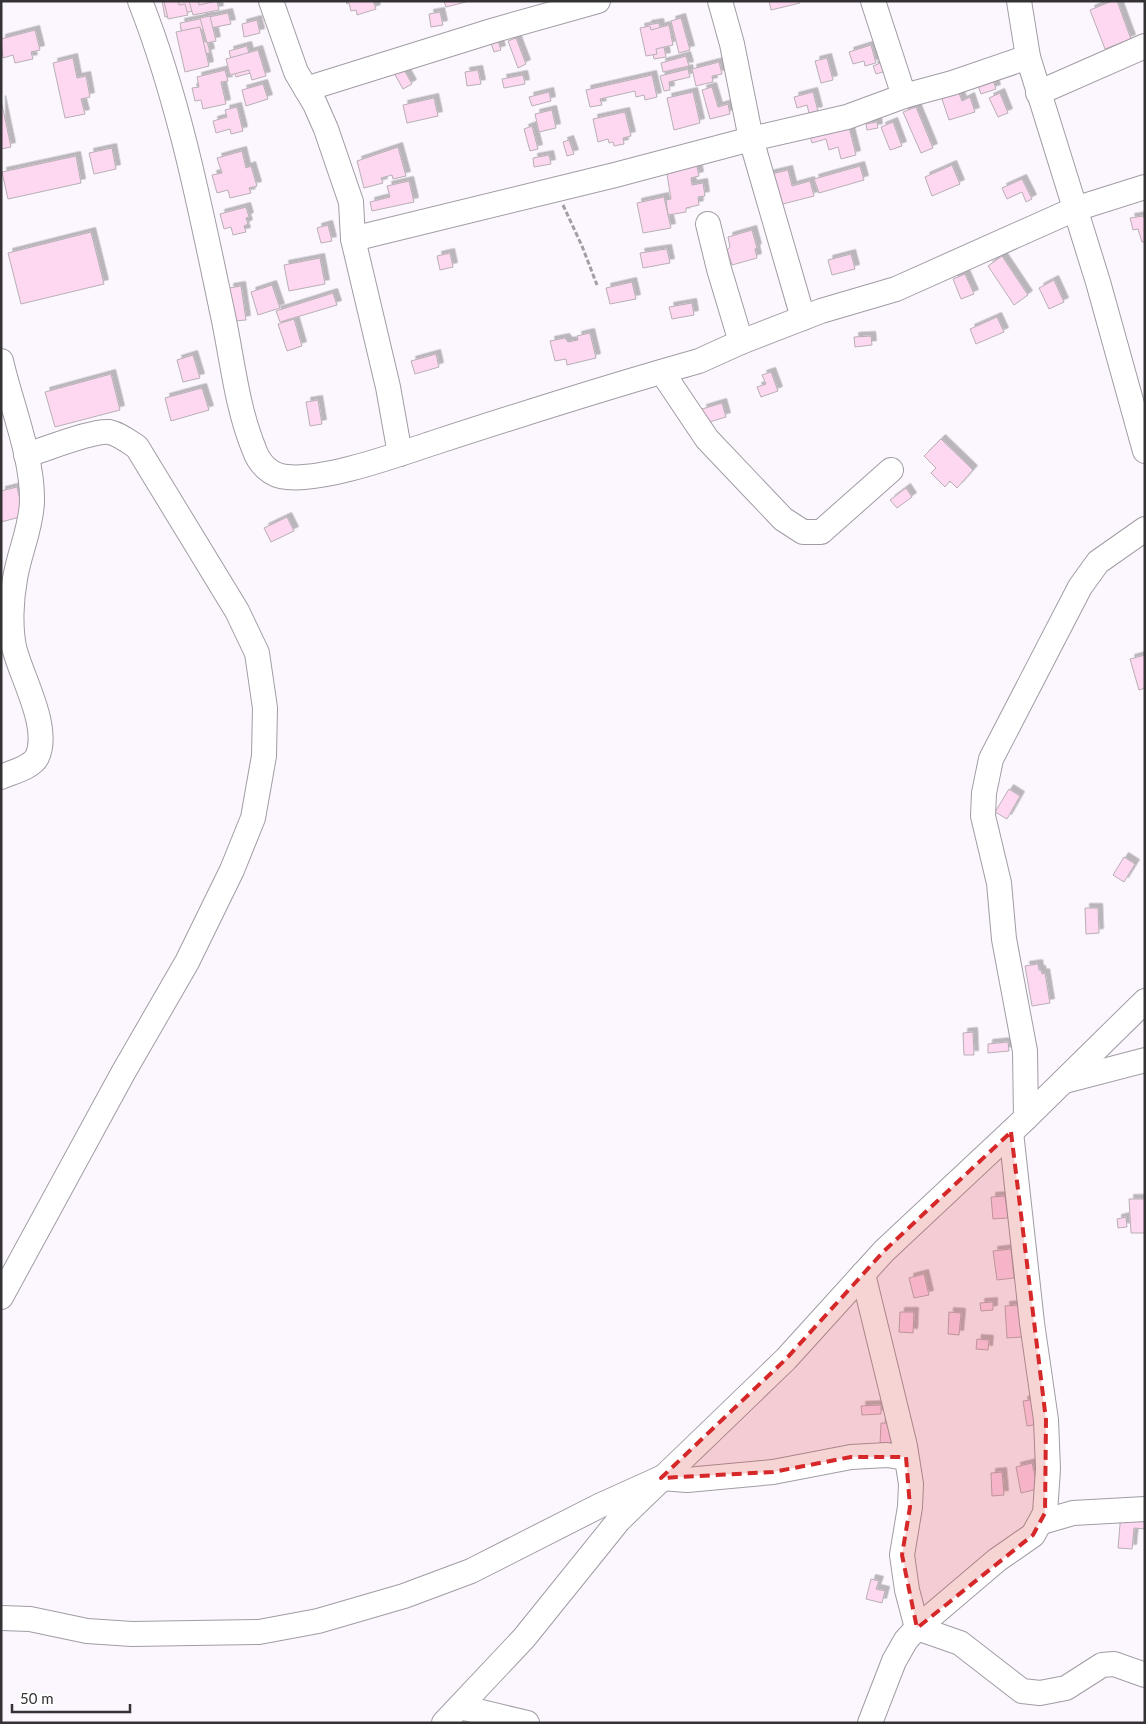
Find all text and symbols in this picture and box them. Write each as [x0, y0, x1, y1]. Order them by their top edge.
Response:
scale bar [12, 1682, 130, 1714]
text: 50 m [20, 1689, 54, 1707]

